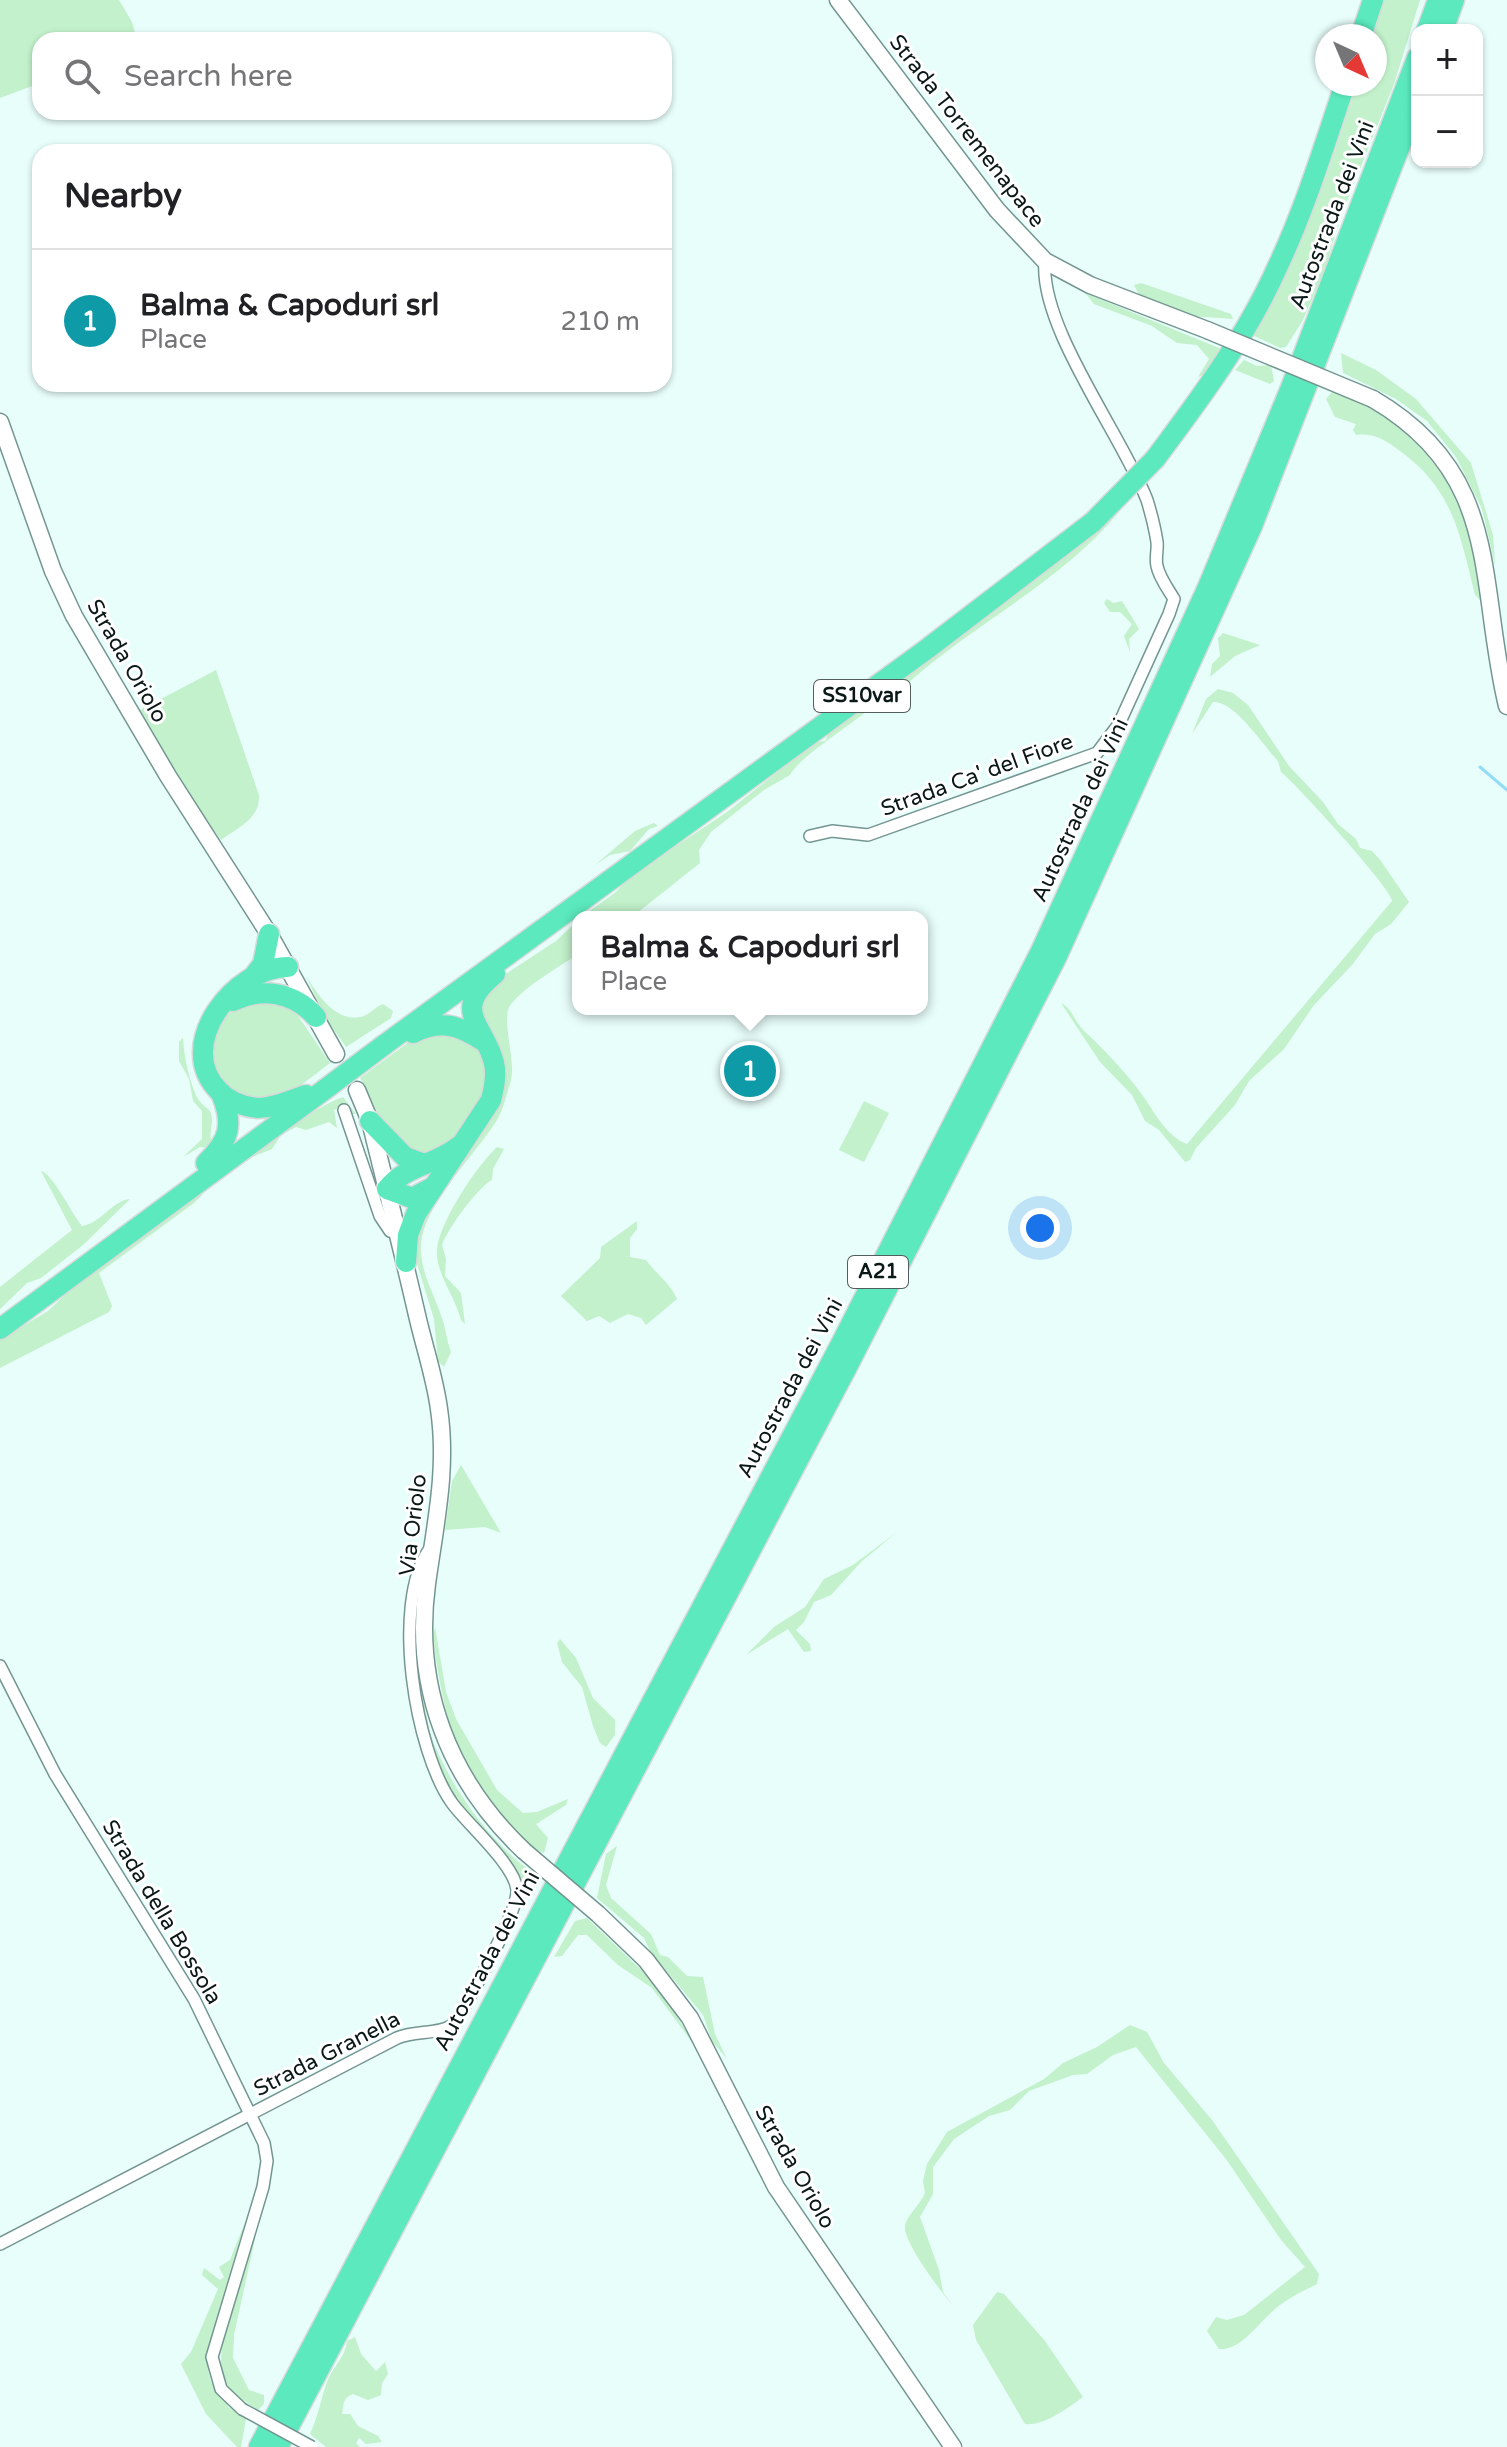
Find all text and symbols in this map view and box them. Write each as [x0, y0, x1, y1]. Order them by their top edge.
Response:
north arrow [1315, 24, 1387, 96]
map controls [1411, 24, 1483, 168]
button: + [1411, 24, 1483, 96]
street label: Strada Torremenapace [884, 29, 1050, 233]
search box [32, 32, 672, 120]
icon: search [60, 54, 104, 98]
text: Search here [124, 58, 293, 95]
button: − [1411, 96, 1483, 168]
street label: Autostrada dei Vini [1284, 117, 1380, 313]
text: Nearby [64, 176, 182, 217]
text: Balma & Capoduri srl [140, 287, 439, 324]
text: 1 [82, 306, 98, 337]
text: 210 m [560, 306, 640, 337]
text: Place [140, 324, 207, 355]
street label: Strada Oriolo [81, 595, 173, 727]
road number: SS10var [814, 680, 910, 712]
street label: Autostrada dei Vini [1026, 714, 1134, 906]
street label: Strada Ca' del Fiore [877, 728, 1077, 822]
popup [572, 911, 928, 1015]
text: Balma & Capoduri srl [600, 929, 900, 966]
text: Place [600, 966, 667, 997]
pin: 1 [724, 1041, 776, 1101]
your location [1020, 1208, 1060, 1248]
road number: A21 [848, 1256, 908, 1288]
street label: Autostrada dei Vini [732, 1294, 848, 1482]
street label: Via Oriolo [394, 1473, 432, 1577]
street label: Strada della Bossola [97, 1815, 227, 2009]
street label: Autostrada dei Vini [429, 1867, 545, 2055]
street label: Strada Granella [249, 2006, 405, 2102]
street label: Strada Oriolo [749, 2101, 841, 2233]

